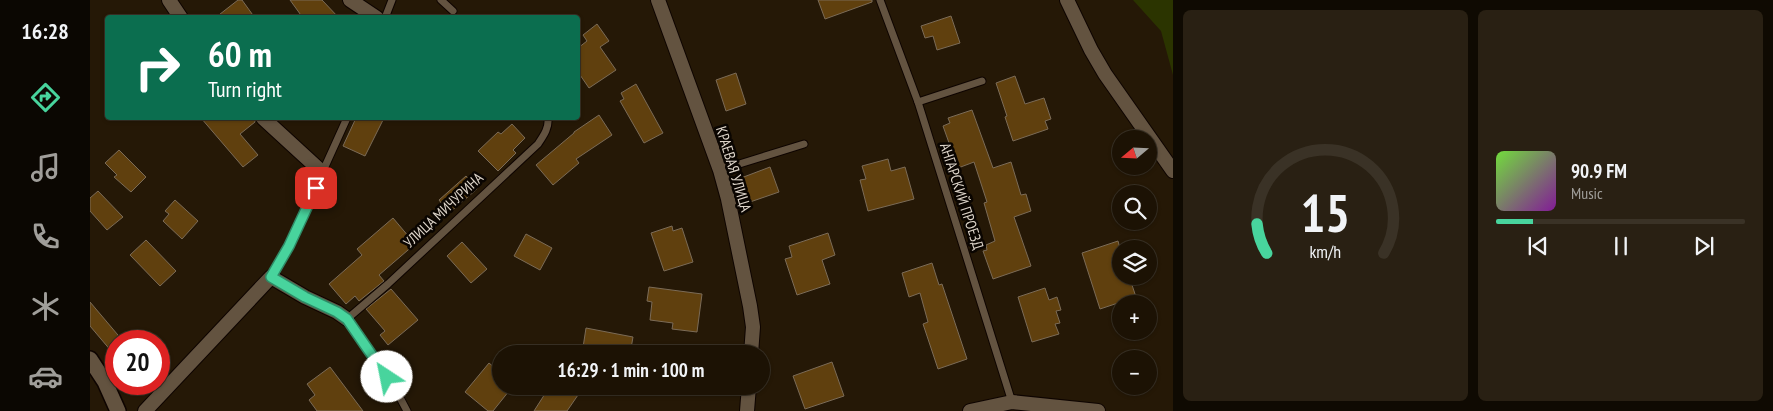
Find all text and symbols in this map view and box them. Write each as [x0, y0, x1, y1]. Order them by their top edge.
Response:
text: 16:28 [21, 17, 69, 45]
text: 60 m [208, 31, 272, 77]
icon: right [125, 35, 190, 100]
text: Turn right [208, 75, 282, 103]
icon: directions [28, 80, 63, 115]
street label: КРАЕВАЯ УЛИЦА [712, 124, 756, 215]
north arrow [1112, 130, 1158, 175]
map controls [1112, 130, 1157, 395]
street label: АНГАРСКИЙ ПРОЕЗД [936, 140, 988, 252]
icon: music [28, 150, 63, 185]
text: 90.9 FM [1571, 159, 1627, 183]
pin [295, 167, 337, 209]
street label: УЛИЦА МИЧУРИНА [399, 168, 487, 252]
icon: arrive [302, 174, 330, 202]
text: 15 [1301, 179, 1350, 246]
text: Music [1571, 183, 1603, 203]
button: search [1112, 185, 1157, 230]
icon: phone [28, 219, 63, 254]
icon: previous [1524, 232, 1552, 260]
icon: pause [1607, 232, 1635, 260]
icon: next [1690, 232, 1718, 260]
button: layers [1112, 240, 1157, 285]
text: km/h [1310, 240, 1341, 263]
icon: climate [28, 289, 63, 324]
button: + [1112, 295, 1157, 340]
speed limit sign: 20 [105, 330, 170, 395]
position arrow [360, 350, 412, 402]
button: − [1112, 350, 1157, 395]
text: 16:29 · 1 min · 100 m [558, 358, 704, 382]
icon: car [28, 359, 63, 394]

